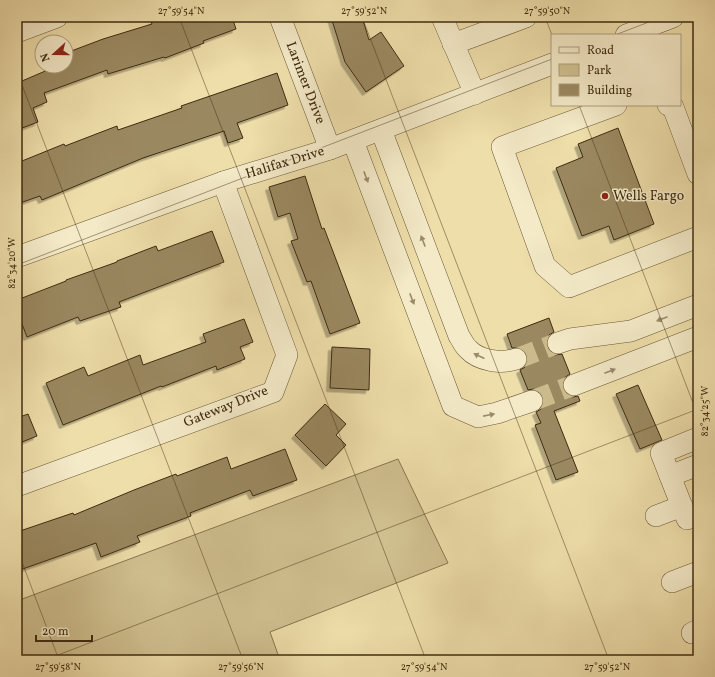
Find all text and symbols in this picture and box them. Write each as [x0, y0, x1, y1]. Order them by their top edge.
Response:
text: 27°59'54"N [158, 4, 205, 18]
text: 27°59'52"N [341, 4, 388, 18]
text: 27°59'50"N [524, 4, 571, 18]
north arrow [34, 34, 74, 74]
legend [551, 34, 681, 106]
street label: Larimer Drive [281, 39, 330, 127]
text: Road [587, 43, 614, 59]
text: N [38, 51, 54, 63]
text: Park [587, 63, 612, 79]
text: Building [587, 83, 632, 99]
street label: Halifax Drive [243, 142, 327, 184]
one-way arrow [364, 172, 370, 184]
place label: Wells Fargo [613, 187, 684, 206]
marker: Wells Fargo [600, 191, 610, 201]
one-way arrow [420, 235, 426, 247]
text: 82°34'20"W [5, 237, 19, 289]
one-way arrow [410, 294, 416, 306]
one-way arrow [655, 316, 667, 322]
one-way arrow [473, 353, 484, 359]
one-way arrow [605, 367, 617, 373]
street label: Gateway Drive [181, 381, 272, 433]
text: 82°34'25"W [698, 386, 712, 436]
one-way arrow [483, 411, 496, 417]
scale bar [36, 617, 92, 643]
text: 20 m [42, 624, 69, 640]
text: 27°59'58"N [35, 660, 82, 674]
text: 27°59'56"N [218, 660, 265, 674]
text: 27°59'54"N [401, 660, 448, 674]
text: 27°59'52"N [584, 660, 631, 674]

